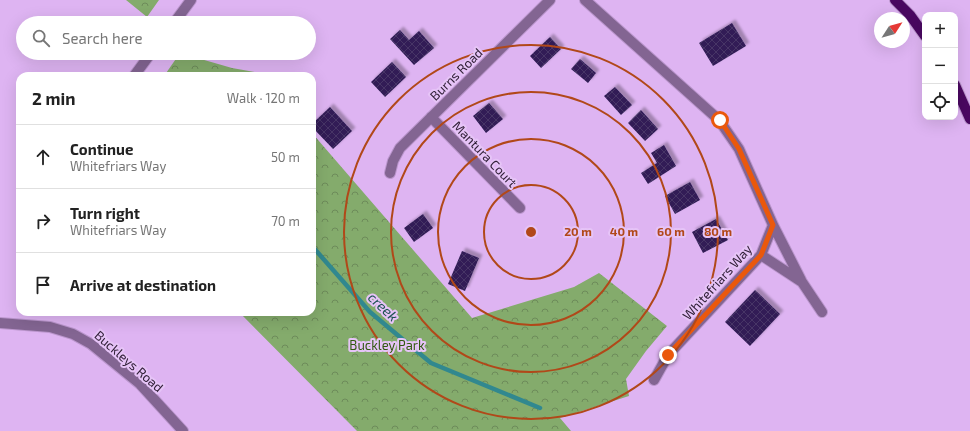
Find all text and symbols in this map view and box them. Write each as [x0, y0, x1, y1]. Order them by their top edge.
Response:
north arrow [874, 12, 910, 48]
map controls [922, 12, 958, 120]
button: + [922, 12, 958, 48]
search box [16, 16, 316, 60]
icon: search [30, 27, 52, 49]
text: Search here [62, 29, 143, 47]
street label: Burns Road [426, 44, 486, 104]
button: − [922, 48, 958, 84]
button: locate [922, 84, 958, 120]
text: 2 min [32, 88, 75, 108]
text: Walk · 120 m [227, 90, 300, 106]
route start [711, 111, 729, 129]
street label: Mantura Court [449, 117, 521, 191]
text: Continue [70, 140, 133, 158]
icon: ahead [32, 146, 54, 168]
text: 50 m [271, 149, 300, 165]
text: Whitefriars Way [70, 158, 166, 174]
text: Turn right [70, 204, 140, 222]
icon: right [32, 210, 54, 232]
text: 70 m [271, 213, 300, 229]
text: Whitefriars Way [70, 222, 166, 238]
text: 20 m [564, 224, 592, 238]
text: 40 m [610, 224, 638, 238]
text: 60 m [657, 224, 685, 238]
text: 80 m [704, 224, 732, 238]
centre of rings [524, 225, 538, 239]
street label: Whitefriars Way [679, 241, 755, 323]
icon: arrive [32, 274, 54, 296]
text: Arrive at destination [70, 276, 216, 294]
water label: creek [365, 289, 402, 325]
street label: Buckleys Road [91, 327, 167, 395]
park label: Buckley Park [349, 337, 425, 353]
route end [659, 346, 677, 364]

